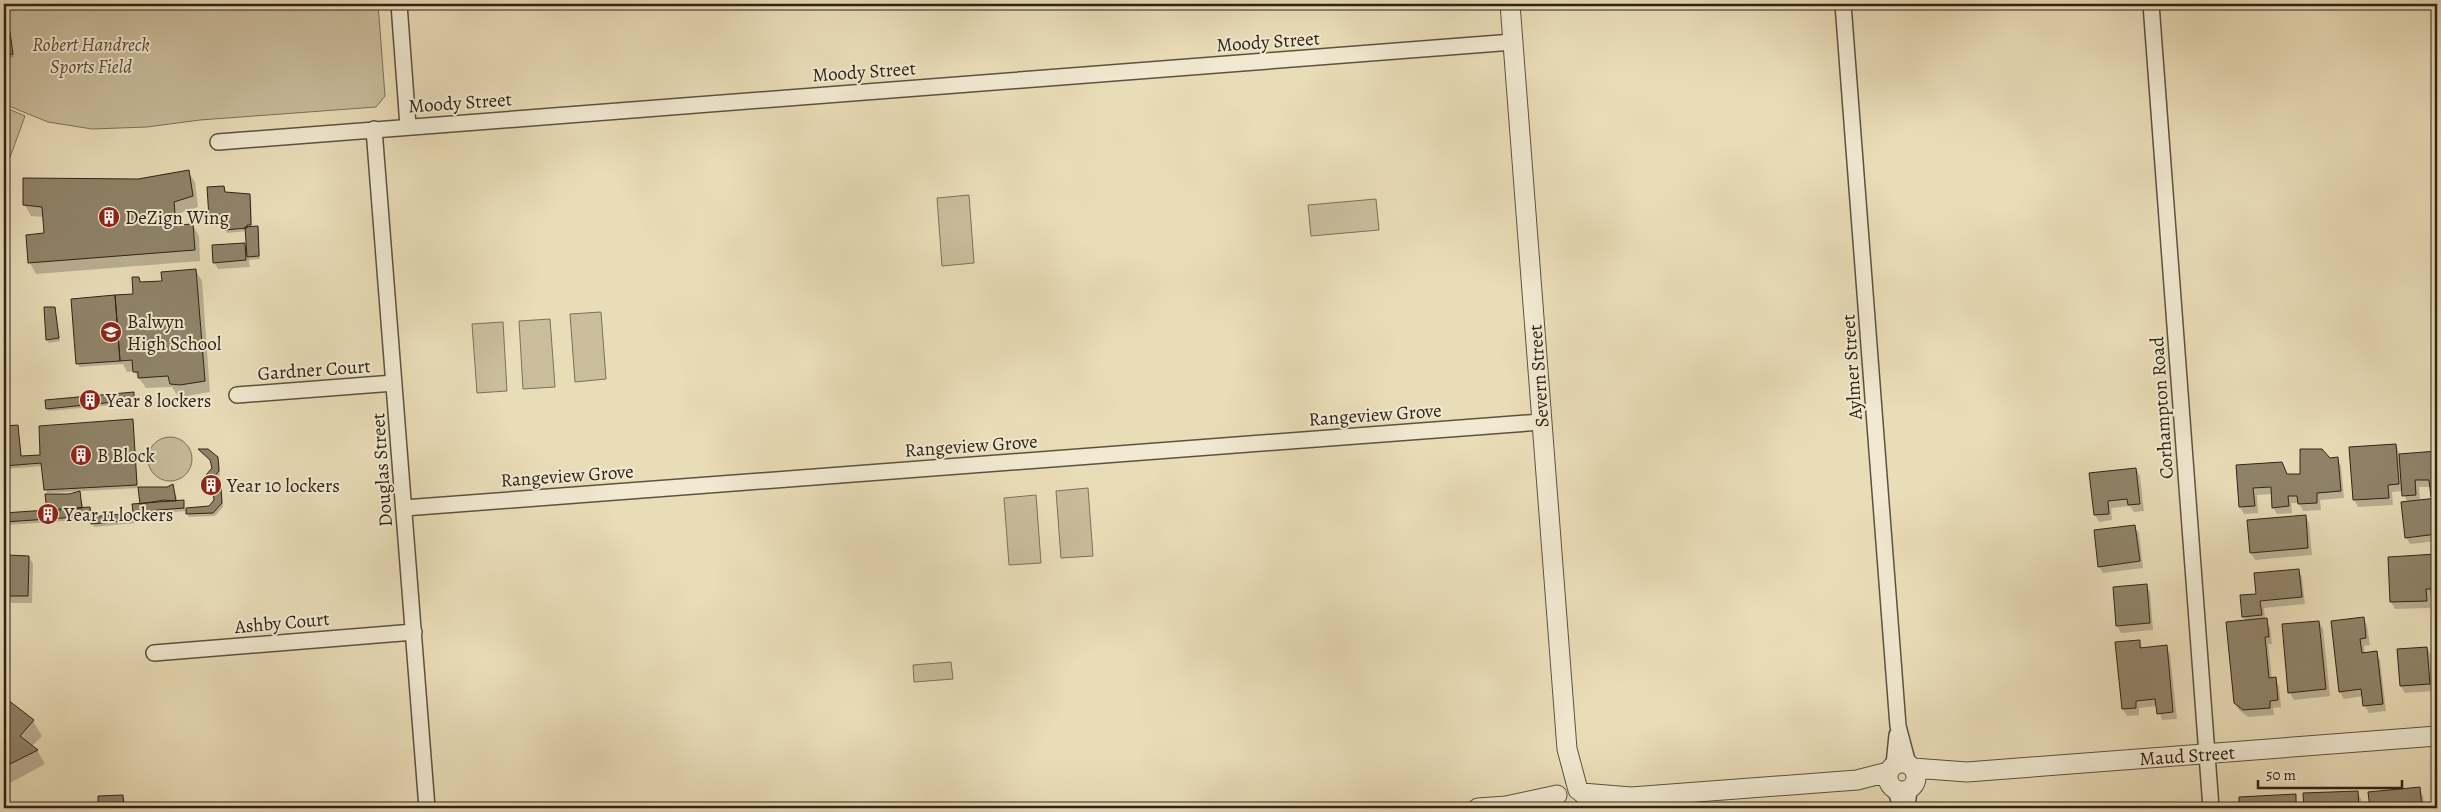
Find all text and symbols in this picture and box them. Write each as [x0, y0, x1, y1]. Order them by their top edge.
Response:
street label: Moody Street [1215, 25, 1321, 59]
park label: Robert Handreck Sports Field [32, 32, 150, 80]
street label: Moody Street [811, 55, 917, 89]
street label: Moody Street [407, 86, 513, 120]
building icon: DeZign Wing [97, 205, 121, 229]
place label: DeZign Wing [125, 205, 229, 231]
place label: Balwyn High School [127, 309, 222, 357]
street label: Aylmer Street [1835, 313, 1869, 422]
school or university icon: Balwyn High School [99, 320, 123, 344]
street label: Severn Street [1522, 324, 1556, 428]
street label: Corhampton Road [2144, 335, 2180, 480]
street label: Gardner Court [257, 353, 372, 387]
building icon: Year 8 lockers [78, 388, 102, 412]
place label: Year 8 lockers [105, 388, 212, 414]
street label: Rangeview Grove [1308, 397, 1442, 433]
street label: Douglas Street [365, 412, 399, 528]
street label: Rangeview Grove [904, 428, 1038, 464]
building icon: B Block [69, 443, 93, 467]
place label: B Block [97, 443, 156, 469]
street label: Rangeview Grove [500, 458, 634, 494]
building icon: Year 10 lockers [199, 473, 223, 497]
place label: Year 10 lockers [226, 473, 340, 499]
building icon: Year 11 lockers [36, 502, 60, 526]
place label: Year 11 lockers [63, 502, 173, 528]
street label: Ashby Court [232, 606, 331, 640]
street label: Maud Street [2138, 740, 2236, 772]
scale bar [2258, 757, 2402, 789]
text: 50 m [2266, 765, 2296, 785]

